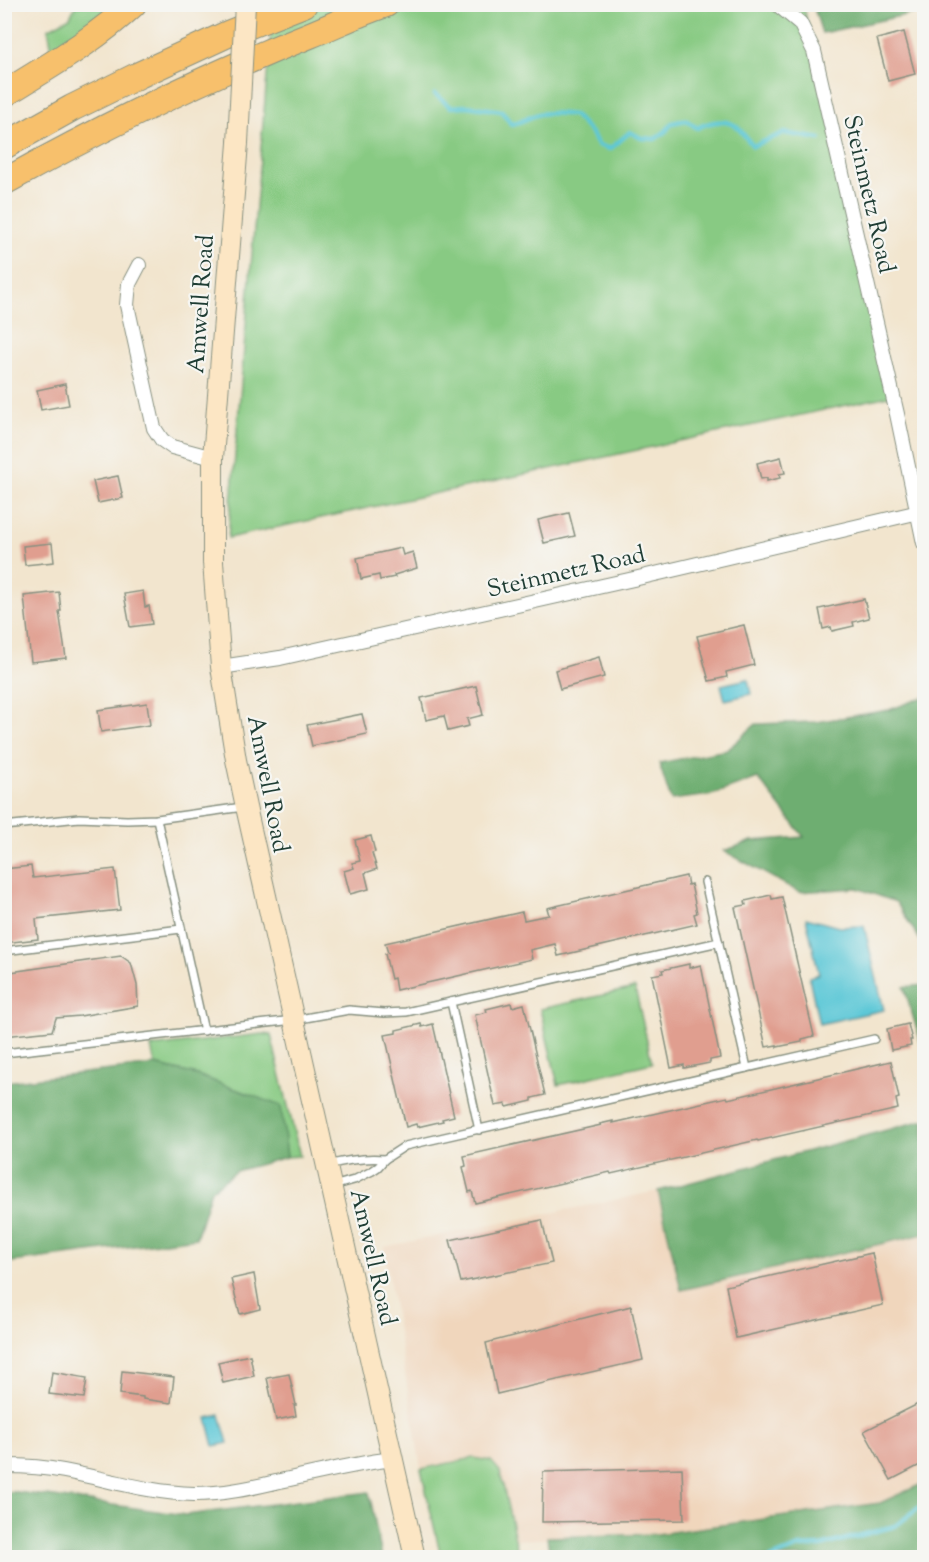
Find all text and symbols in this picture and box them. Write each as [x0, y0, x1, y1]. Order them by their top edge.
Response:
street label: Steinmetz Road [833, 112, 903, 277]
street label: Amwell Road [180, 233, 224, 375]
street label: Steinmetz Road [484, 538, 649, 608]
street label: Amwell Road [237, 713, 297, 856]
street label: Amwell Road [340, 1186, 404, 1330]

